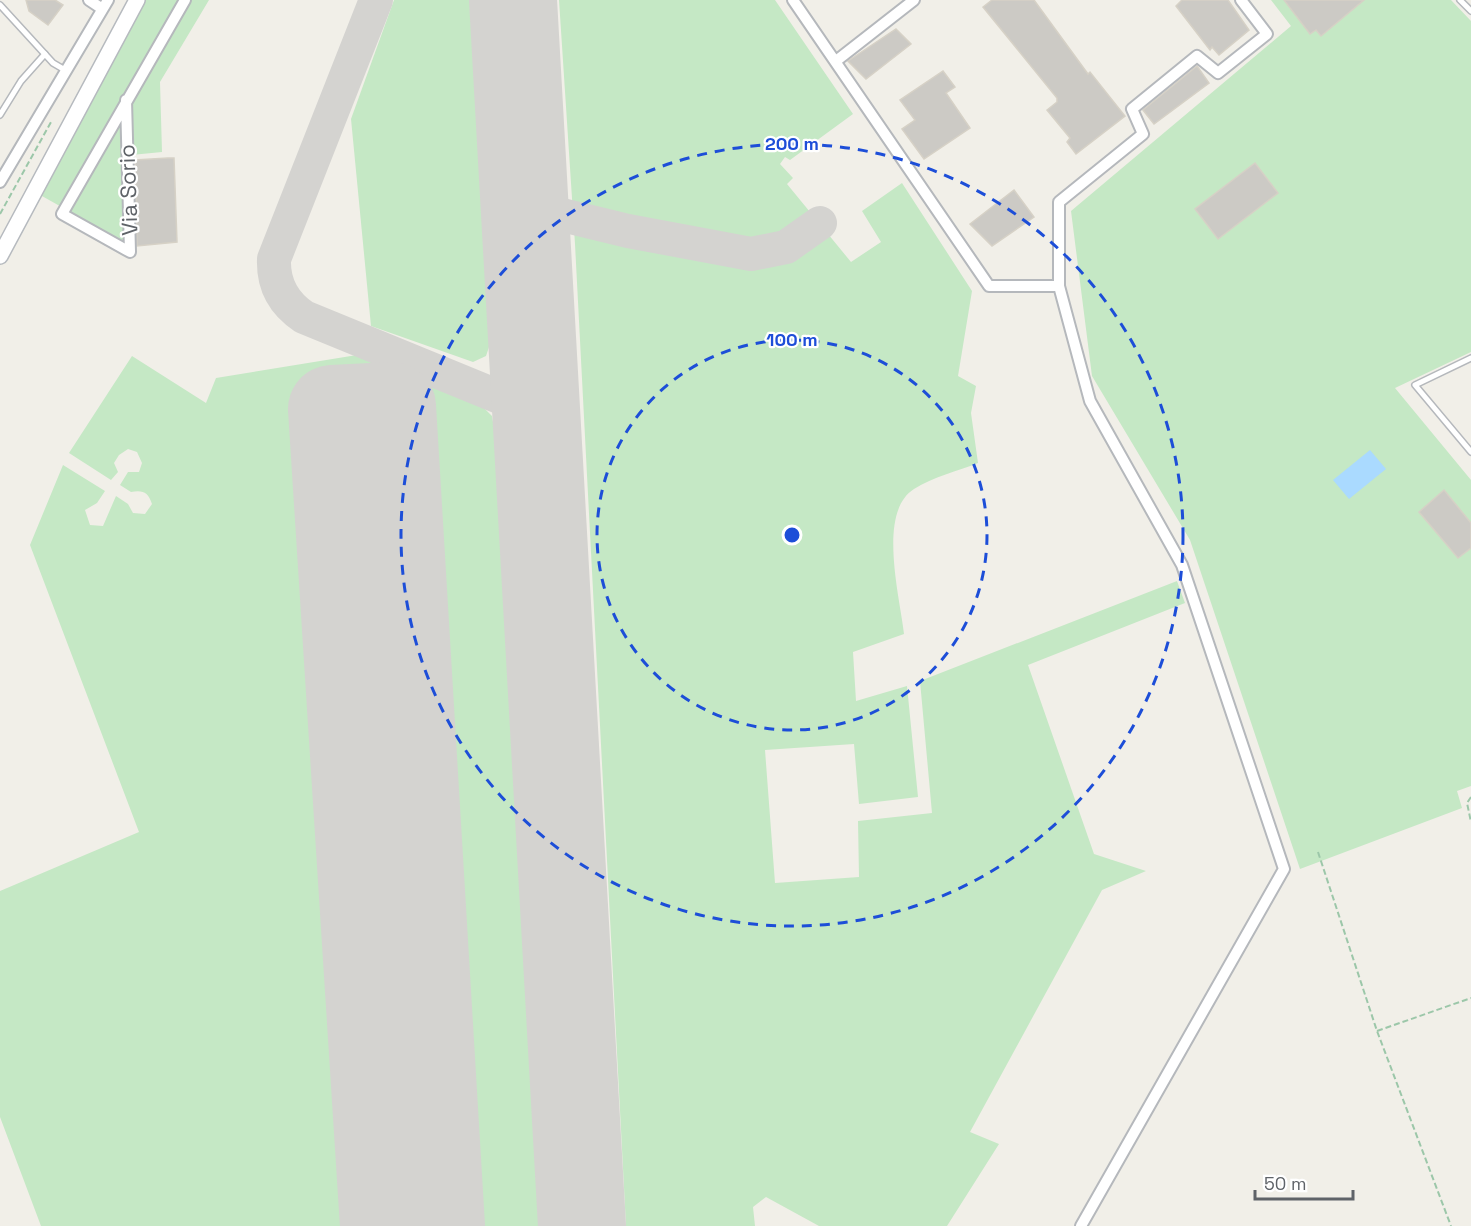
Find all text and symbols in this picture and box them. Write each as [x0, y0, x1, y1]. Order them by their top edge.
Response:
text: 200 m [765, 132, 819, 155]
street label: Via Sorio [112, 144, 144, 236]
text: 100 m [766, 328, 818, 351]
centre of rings [782, 525, 802, 545]
scale bar [1255, 1163, 1352, 1201]
text: 50 m [1264, 1172, 1306, 1195]

